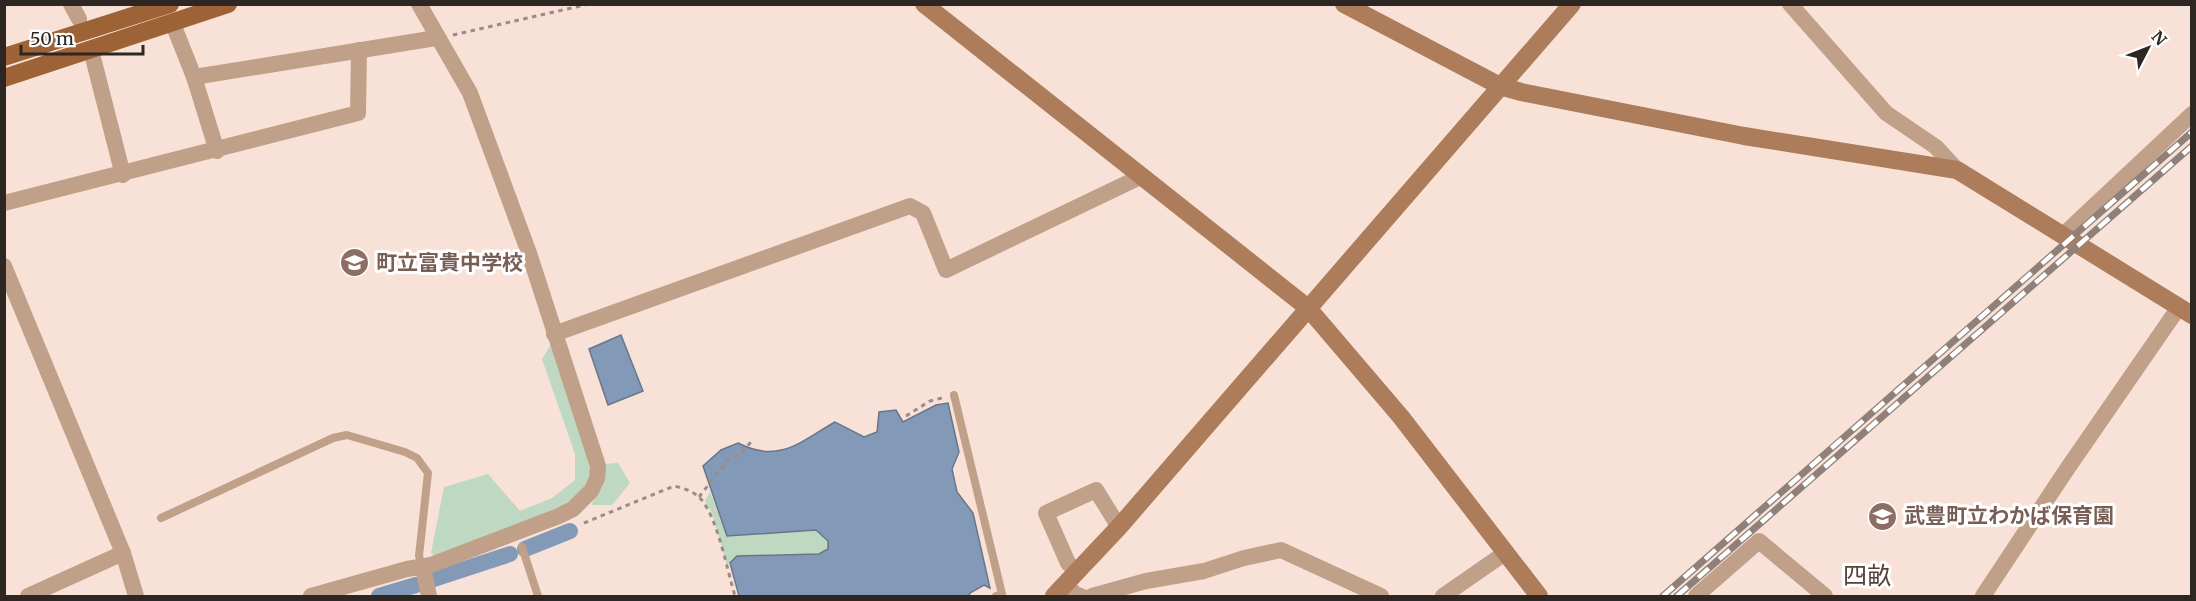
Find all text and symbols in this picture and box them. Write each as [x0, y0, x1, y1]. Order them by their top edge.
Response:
scale bar [21, 18, 142, 56]
north arrow [2118, 18, 2178, 78]
text: 50 m [30, 27, 74, 50]
text: N [2147, 27, 2171, 50]
school or university icon: 町立富貴中学校 [339, 247, 371, 279]
place label: 町立富貴中学校 [376, 249, 523, 276]
school or university icon: 武豊町立わかば保育園 [1867, 500, 1899, 532]
place label: 武豊町立わかば保育園 [1904, 502, 2114, 529]
district label: 四畝 [1843, 560, 1891, 591]

